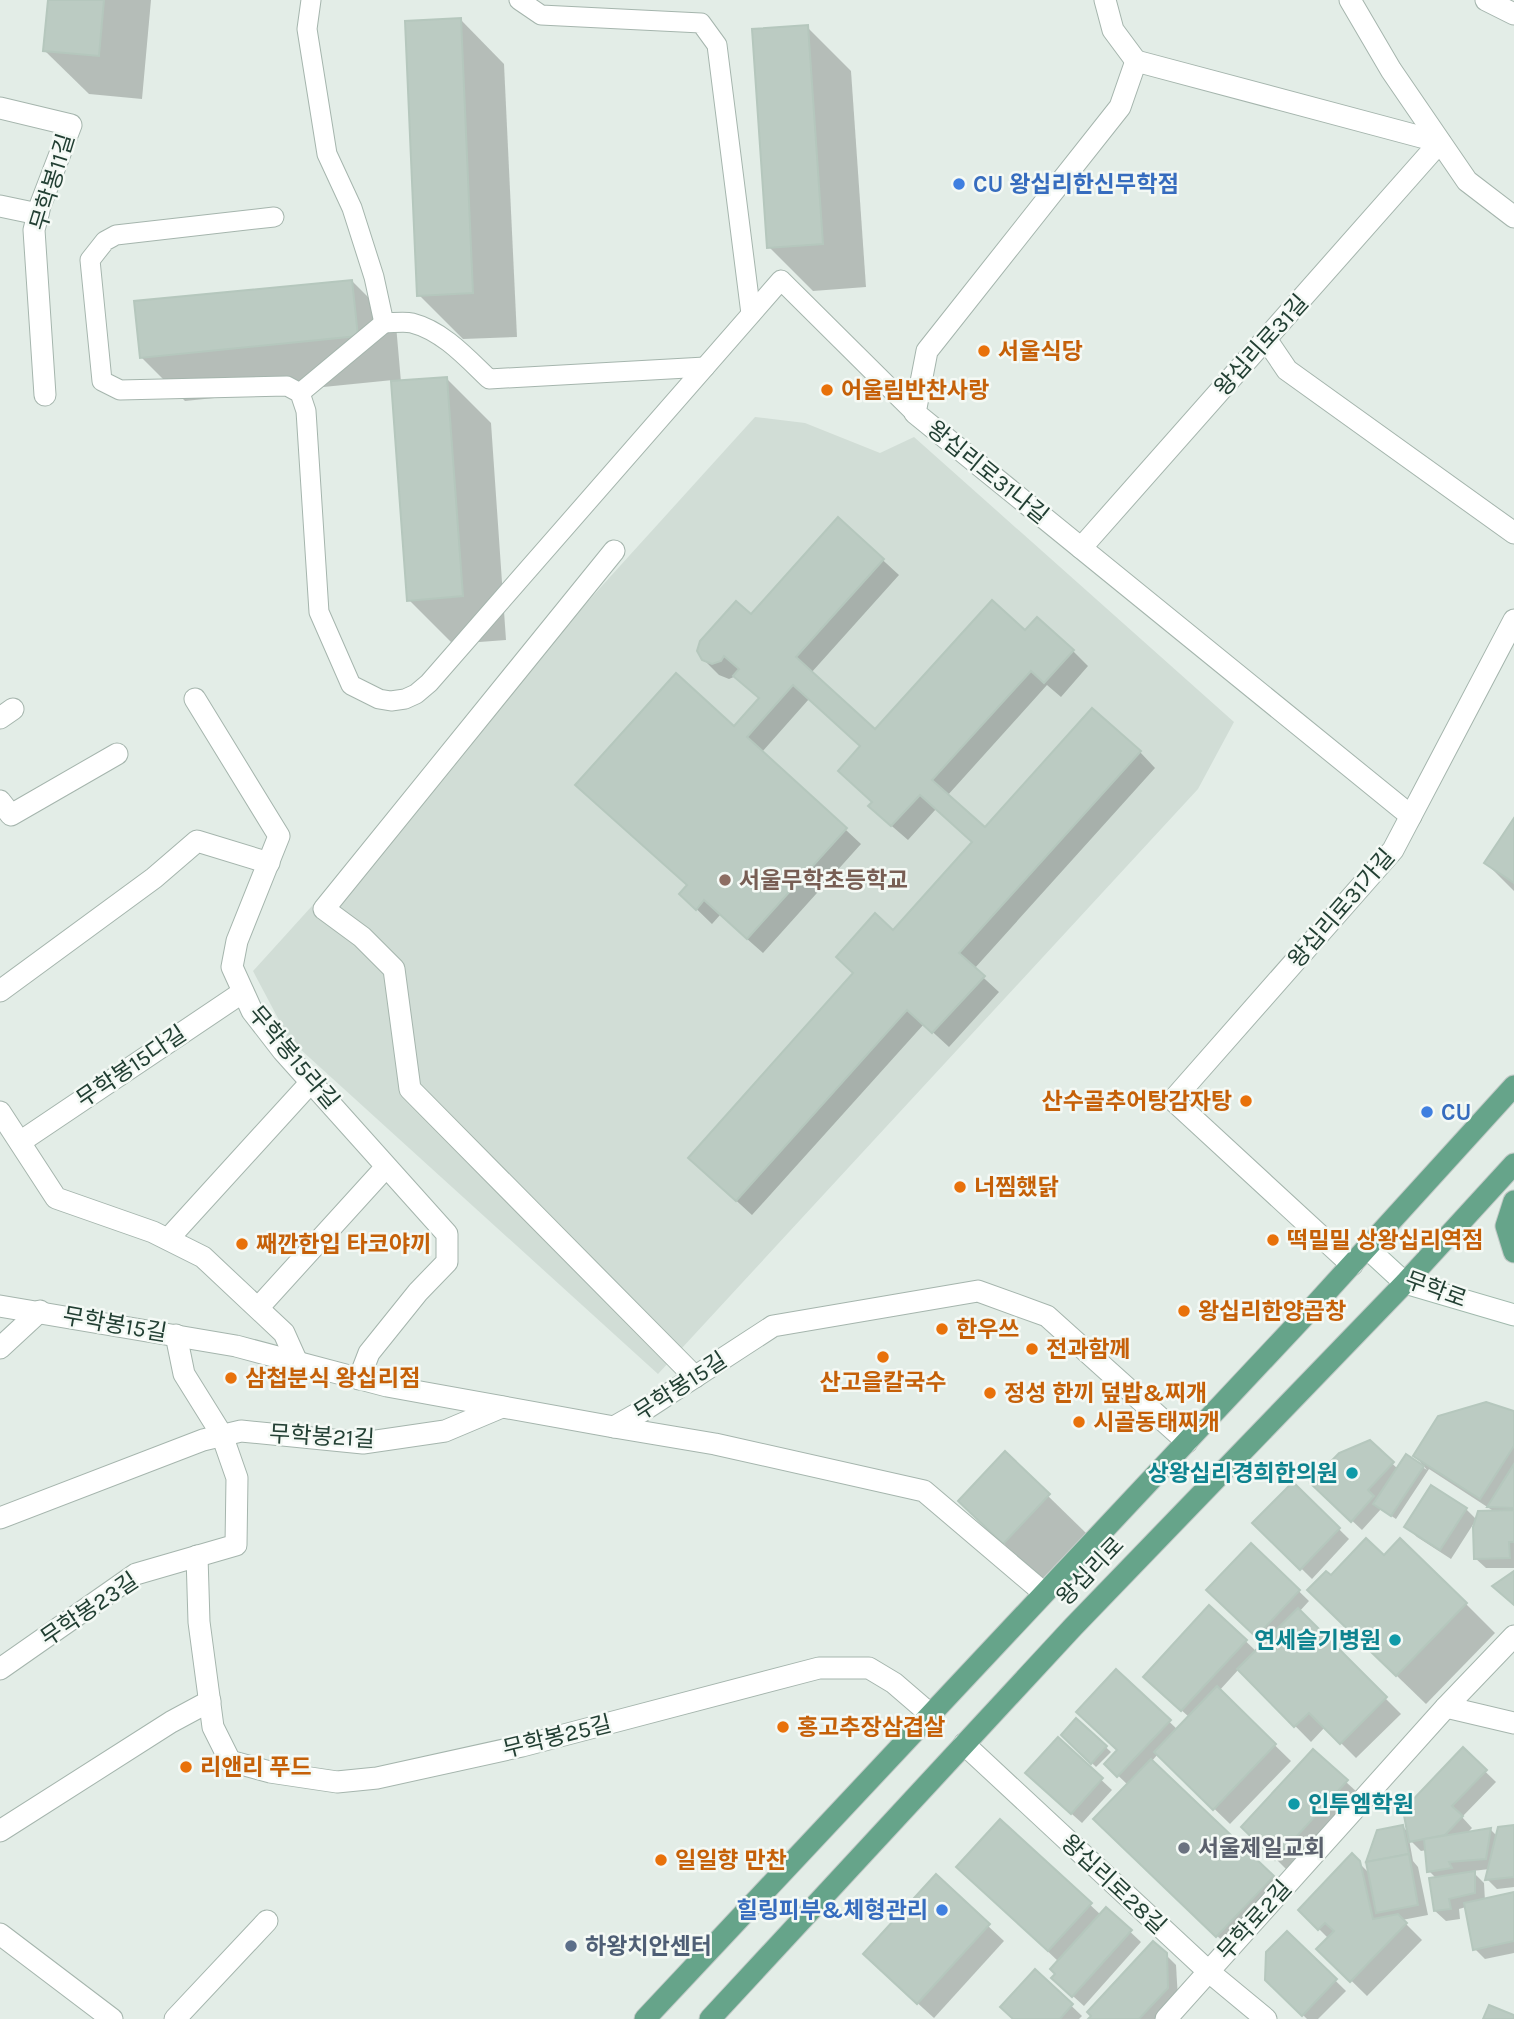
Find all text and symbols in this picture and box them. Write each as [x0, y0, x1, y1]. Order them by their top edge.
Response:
street label: 무학봉11길 [25, 130, 80, 234]
place label: CU 왕십리한신무학점 [973, 171, 1179, 198]
marker: CU 왕십리한신무학점 [951, 176, 967, 192]
street label: 왕십리로31길 [1209, 289, 1314, 402]
place label: 서울식당 [998, 338, 1083, 365]
marker: 서울식당 [976, 343, 992, 359]
place label: 어울림반찬사랑 [841, 377, 989, 404]
marker: 어울림반찬사랑 [819, 382, 835, 398]
street label: 왕십리로31나길 [922, 415, 1054, 529]
street label: 왕십리로31가길 [1283, 844, 1400, 973]
place label: 서울무학초등학교 [739, 867, 908, 894]
marker: 서울무학초등학교 [717, 872, 733, 888]
street label: 무학봉15라길 [243, 1000, 345, 1114]
street label: 무학봉15다길 [71, 1020, 191, 1113]
place label: 산수골추어탕감자탕 [1042, 1088, 1232, 1115]
marker: 산수골추어탕감자탕 [1238, 1093, 1254, 1109]
place label: CU [1441, 1099, 1471, 1126]
marker: CU [1419, 1104, 1435, 1120]
place label: 너찜했닭 [974, 1174, 1059, 1201]
marker: 너찜했닭 [952, 1179, 968, 1195]
place label: 떡밀밀 상왕십리역점 [1287, 1227, 1483, 1254]
place label: 째깐한입 타코야끼 [256, 1231, 431, 1258]
marker: 떡밀밀 상왕십리역점 [1265, 1232, 1281, 1248]
marker: 째깐한입 타코야끼 [234, 1236, 250, 1252]
street label: 무학로 [1401, 1266, 1470, 1313]
place label: 왕십리한양곱창 [1198, 1298, 1346, 1325]
street label: 무학봉15길 [61, 1302, 169, 1347]
marker: 왕십리한양곱창 [1176, 1303, 1192, 1319]
place label: 한우쓰 [956, 1316, 1019, 1343]
marker: 한우쓰 [934, 1321, 950, 1337]
place label: 전과함께 [1046, 1336, 1131, 1363]
marker: 전과함께 [1024, 1341, 1040, 1357]
street label: 무학봉15길 [629, 1346, 732, 1426]
marker: 산고을칼국수 [875, 1349, 891, 1365]
place label: 삼첩분식 왕십리점 [245, 1365, 420, 1392]
place label: 산고을칼국수 [820, 1369, 946, 1396]
marker: 삼첩분식 왕십리점 [223, 1370, 239, 1386]
place label: 정성 한끼 덮밥&찌개 [1004, 1380, 1207, 1407]
marker: 정성 한끼 덮밥&찌개 [982, 1385, 998, 1401]
place label: 시골동태찌개 [1093, 1409, 1220, 1436]
marker: 시골동태찌개 [1071, 1414, 1087, 1430]
street label: 무학봉21길 [269, 1420, 375, 1453]
place label: 상왕십리경희한의원 [1148, 1460, 1338, 1487]
marker: 상왕십리경희한의원 [1344, 1465, 1360, 1481]
street label: 왕십리로 [1051, 1532, 1129, 1611]
street label: 무학봉23길 [35, 1567, 143, 1652]
place label: 연세슬기병원 [1254, 1627, 1381, 1654]
marker: 연세슬기병원 [1387, 1632, 1403, 1648]
street label: 무학봉25길 [500, 1710, 614, 1763]
place label: 홍고추장삼겹살 [797, 1714, 945, 1741]
marker: 홍고추장삼겹살 [775, 1719, 791, 1735]
place label: 리앤리 푸드 [200, 1754, 312, 1781]
marker: 리앤리 푸드 [178, 1759, 194, 1775]
place label: 인투엠학원 [1308, 1791, 1414, 1818]
marker: 인투엠학원 [1286, 1796, 1302, 1812]
street label: 왕십리로28길 [1056, 1829, 1172, 1940]
place label: 서울제일교회 [1198, 1835, 1325, 1862]
marker: 서울제일교회 [1176, 1840, 1192, 1856]
place label: 일일향 만찬 [675, 1847, 787, 1874]
marker: 일일향 만찬 [653, 1852, 669, 1868]
street label: 무학로2길 [1212, 1875, 1297, 1966]
place label: 힐링피부&체형관리 [737, 1897, 928, 1924]
marker: 힐링피부&체형관리 [934, 1902, 950, 1918]
place label: 하왕치안센터 [585, 1933, 712, 1960]
marker: 하왕치안센터 [563, 1938, 579, 1954]

